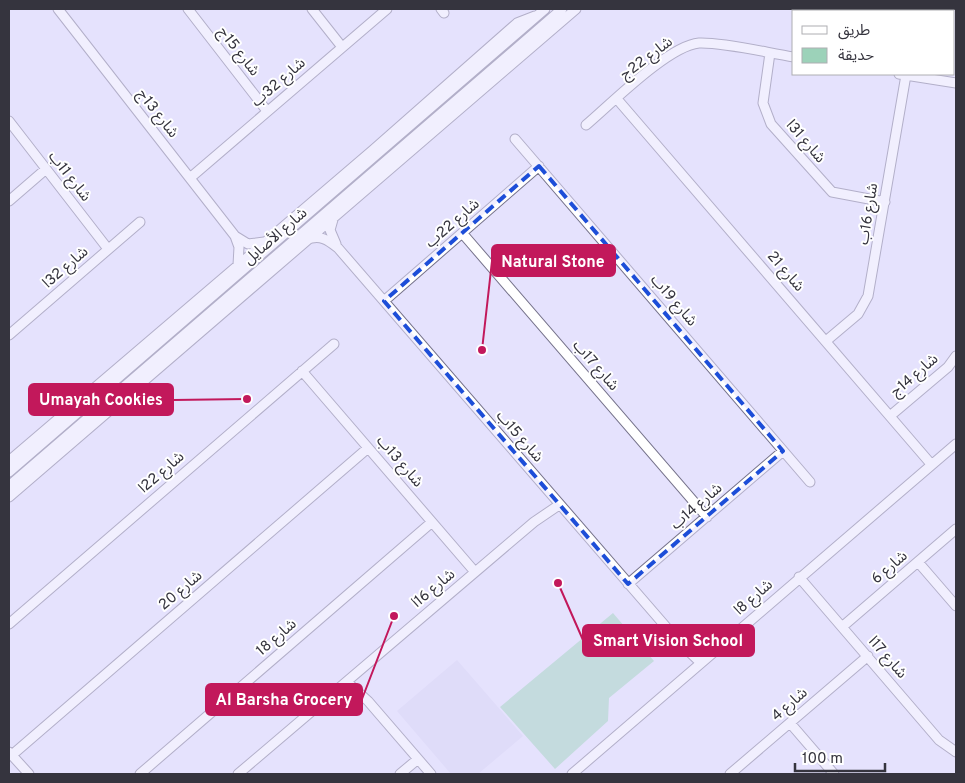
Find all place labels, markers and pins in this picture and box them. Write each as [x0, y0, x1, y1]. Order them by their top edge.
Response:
callout: Natural Stone [492, 245, 615, 276]
callout: Umayah Cookies [29, 384, 173, 415]
callout: Smart Vision School [583, 625, 754, 656]
callout: Al Barsha Grocery [206, 684, 362, 715]

